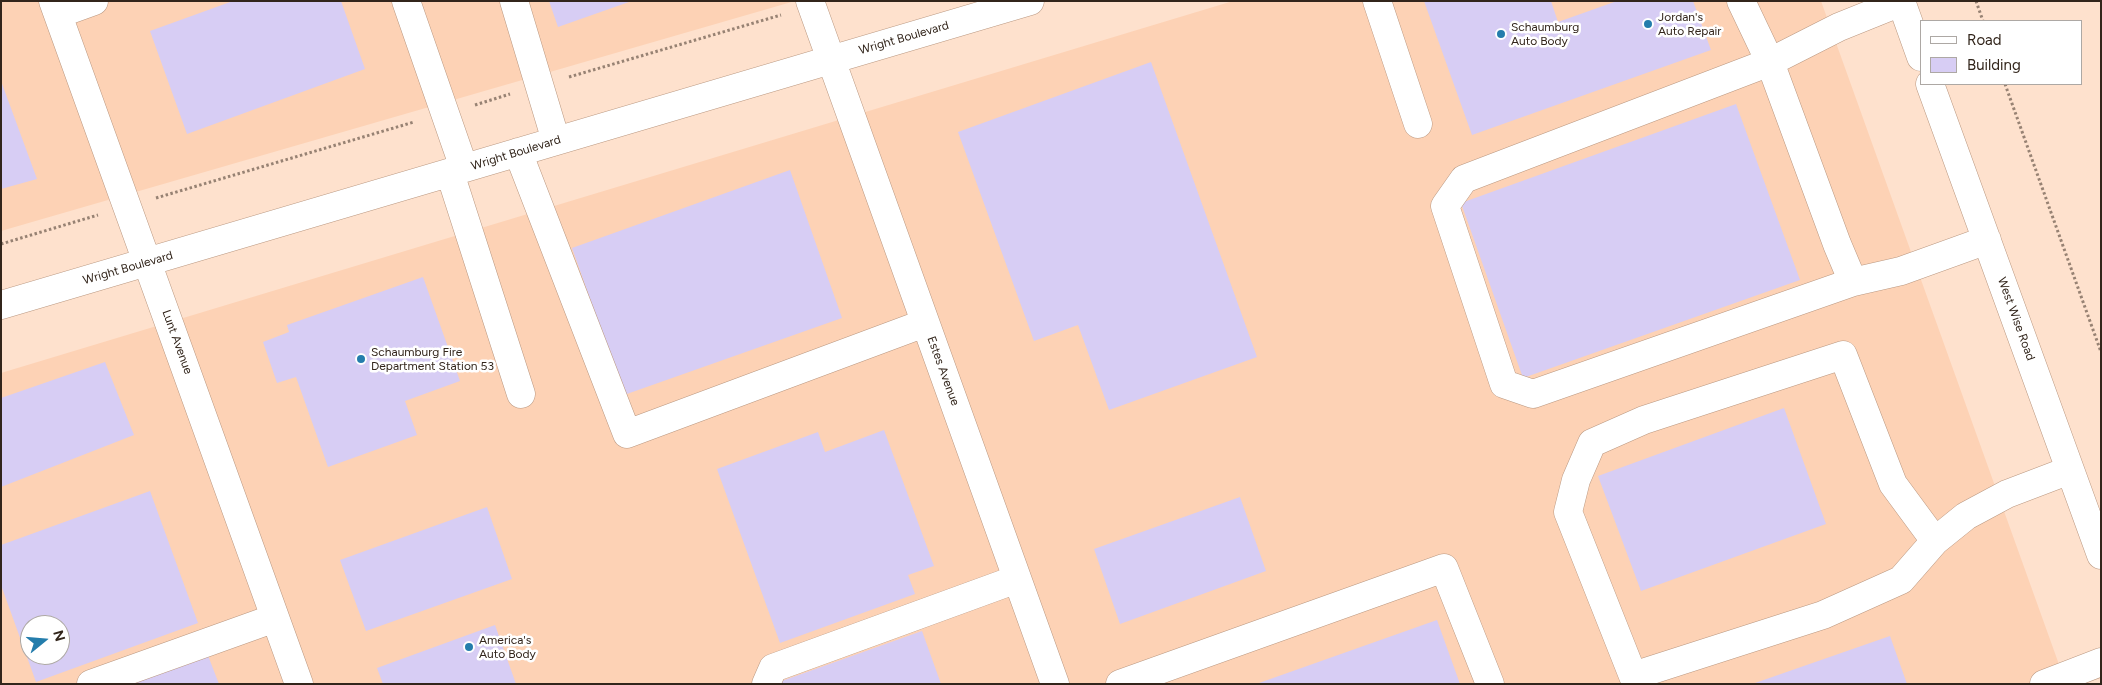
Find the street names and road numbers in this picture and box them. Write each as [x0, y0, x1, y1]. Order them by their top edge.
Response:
street label: Wright Boulevard [857, 18, 951, 58]
street label: Wright Boulevard [469, 133, 563, 173]
street label: Wright Boulevard [81, 248, 175, 288]
street label: West Wise Road [1994, 275, 2038, 363]
street label: Lunt Avenue [159, 308, 195, 376]
street label: Estes Avenue [924, 334, 962, 408]

